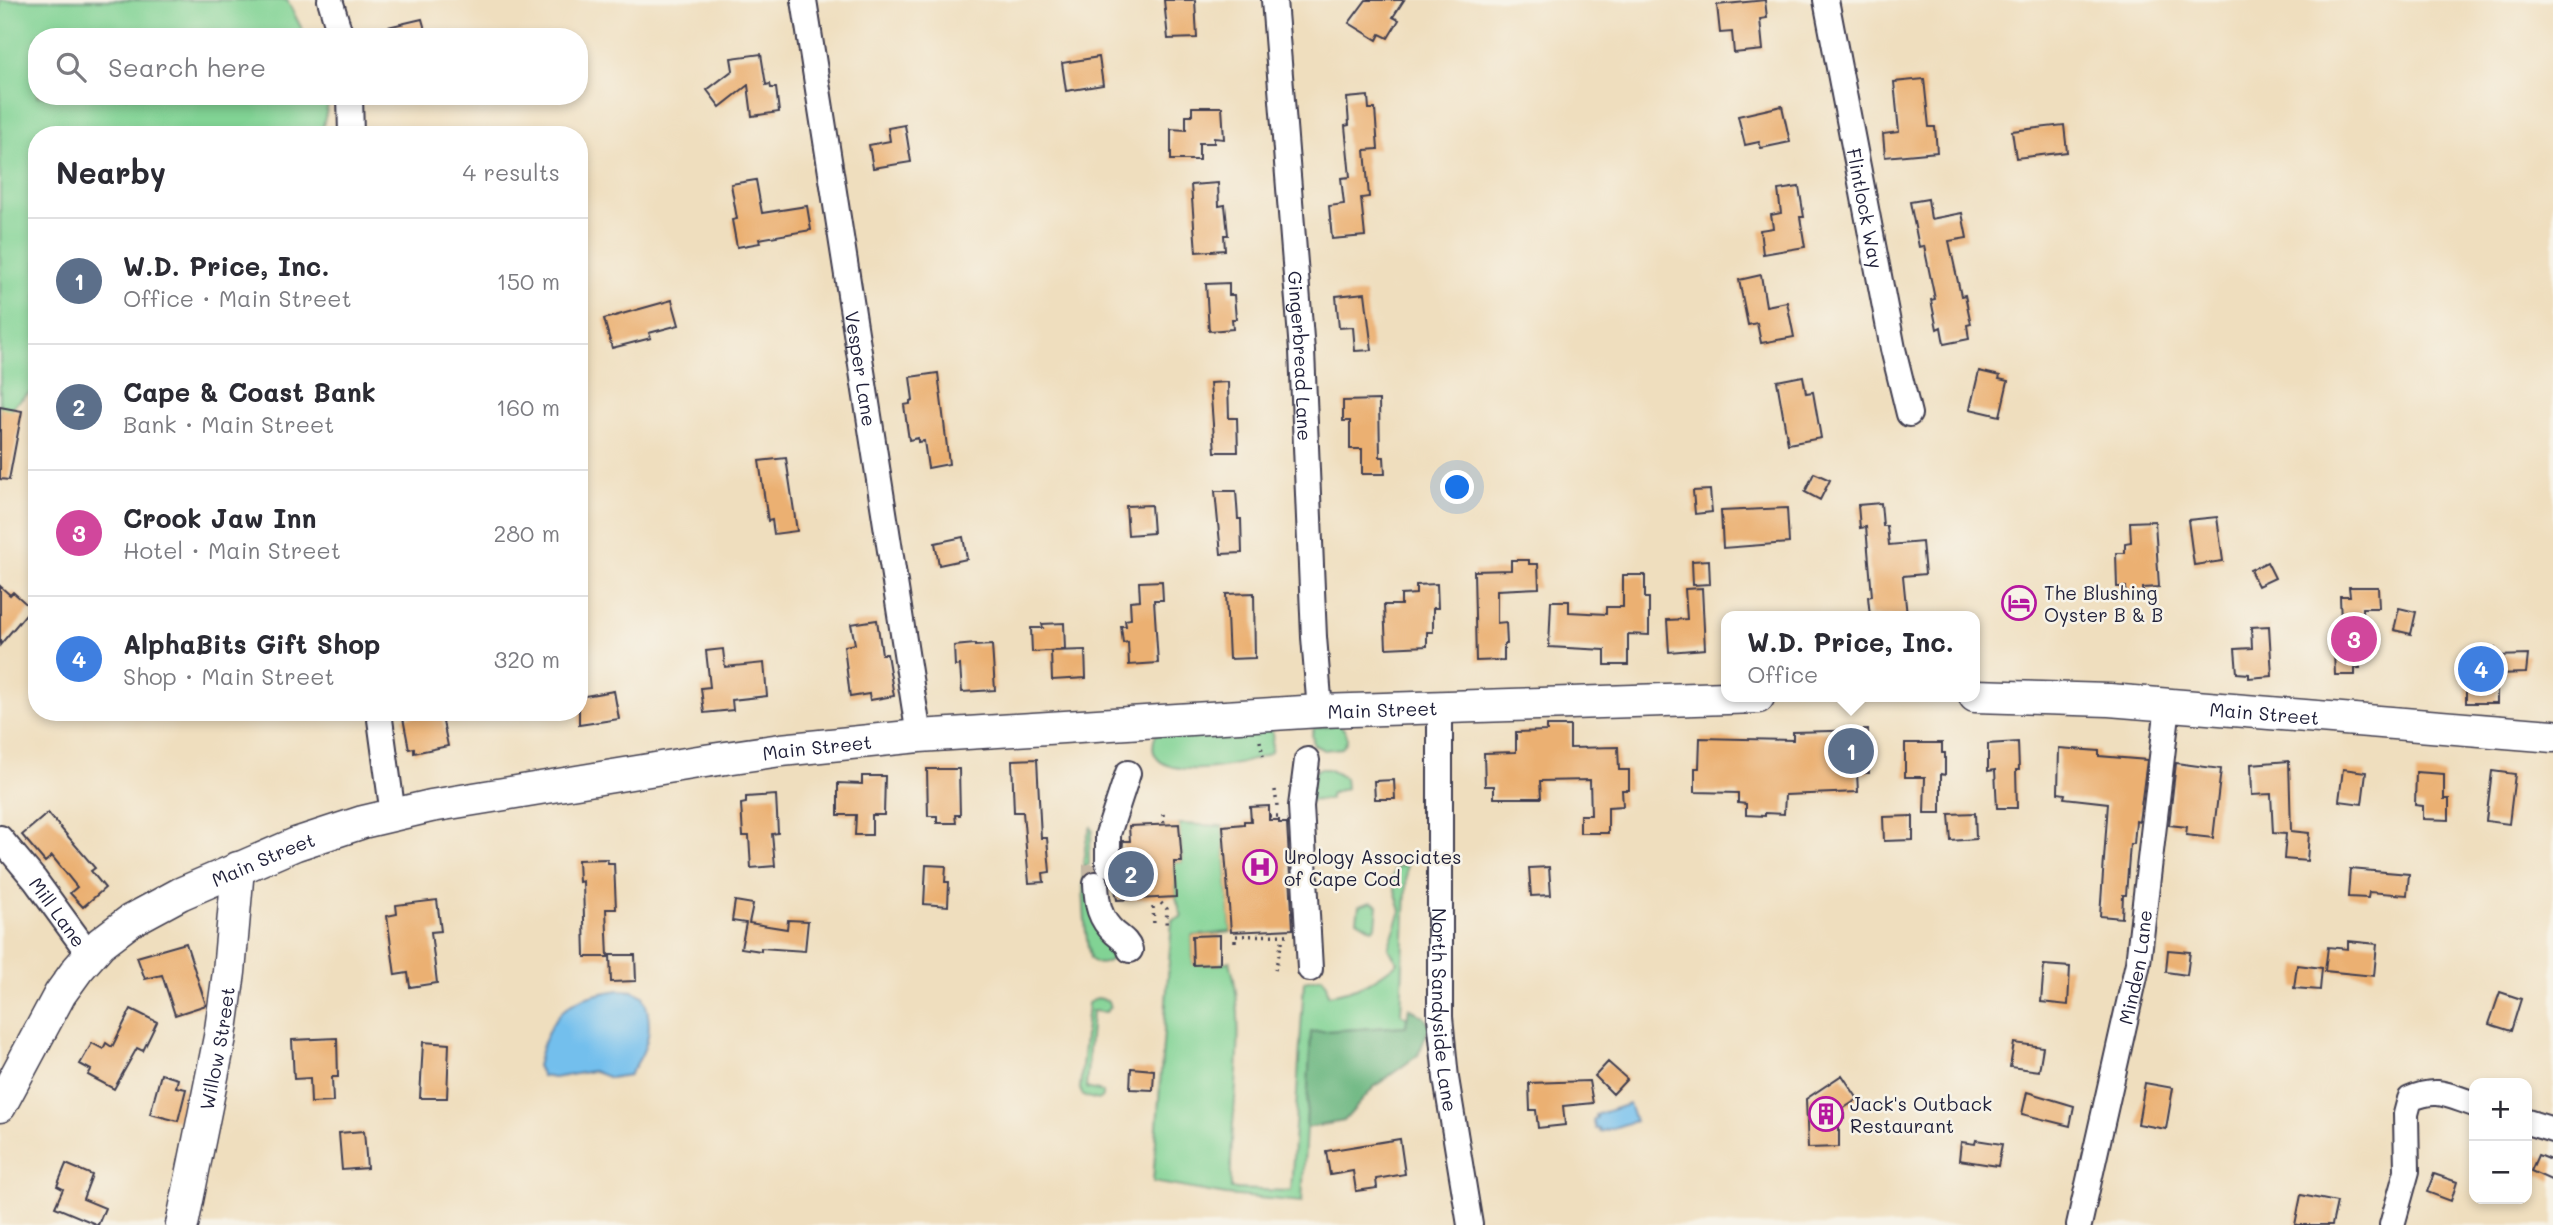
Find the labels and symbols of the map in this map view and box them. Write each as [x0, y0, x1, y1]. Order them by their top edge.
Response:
street label: Flintlock Way [1842, 146, 1890, 270]
street label: Gingerbread Lane [1283, 270, 1318, 442]
street label: Vesper Lane [840, 309, 883, 428]
your location [1440, 470, 1474, 504]
place label: The Blushing Oyster B & B [2044, 580, 2163, 627]
hotel icon: The Blushing Oyster B & B [2000, 584, 2038, 622]
pin: 3 [2331, 613, 2377, 665]
pin: 4 [2458, 643, 2504, 695]
street label: Main Street [1327, 695, 1438, 723]
street label: Main Street [2209, 696, 2320, 730]
pin: 1 [1828, 725, 1874, 777]
street label: Main Street [760, 728, 873, 765]
street label: Main Street [207, 826, 318, 892]
place label: Urology Associates of Cape Cod [1284, 844, 1462, 891]
pin: 2 [1108, 848, 1154, 900]
hospital icon: Urology Associates of Cape Cod [1241, 848, 1279, 886]
street label: Mill Lane [24, 872, 92, 952]
street label: North Sandyside Lane [1427, 908, 1464, 1113]
street label: Minden Lane [2112, 908, 2157, 1027]
street label: Willow Street [193, 985, 239, 1112]
place label: Jack's Outback Restaurant [1850, 1091, 1992, 1138]
building icon: Jack's Outback Restaurant [1807, 1095, 1845, 1133]

